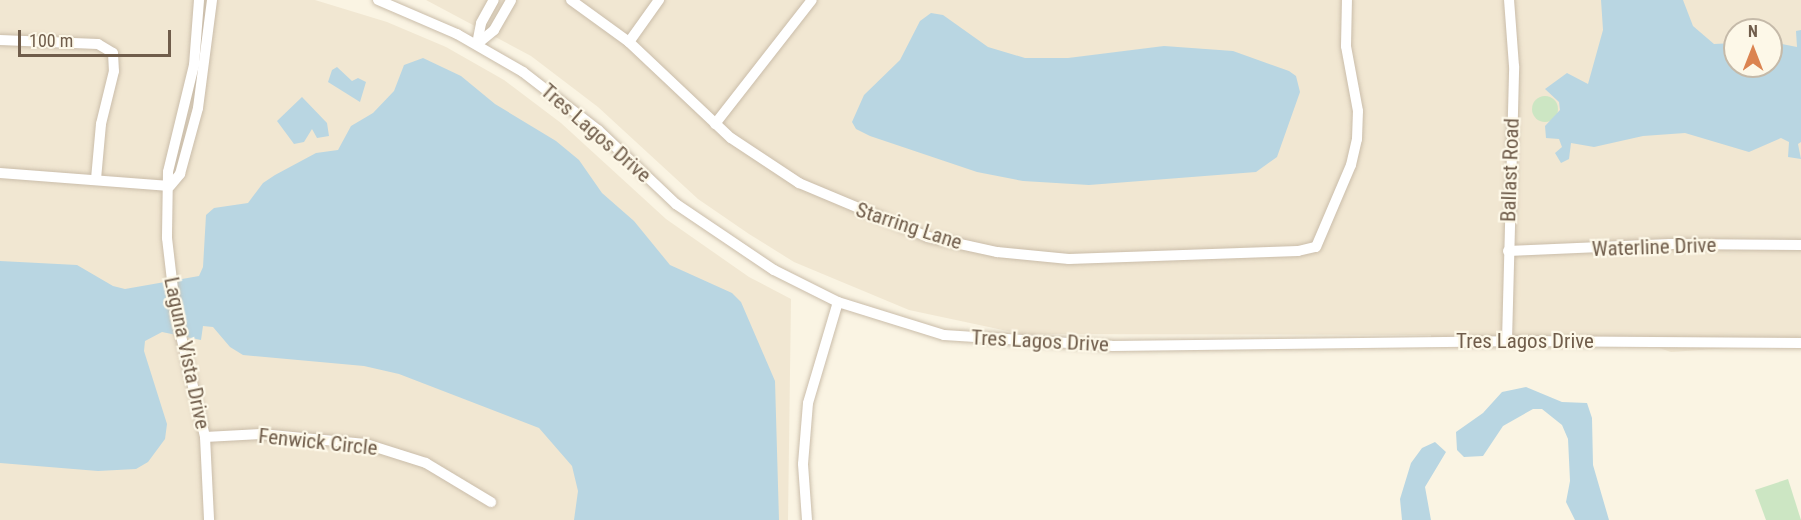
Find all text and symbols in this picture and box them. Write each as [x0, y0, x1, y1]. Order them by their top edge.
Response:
scale bar [21, 18, 174, 56]
north arrow [1723, 18, 1783, 78]
text: N [1748, 22, 1758, 41]
text: 100 m [29, 30, 73, 51]
street label: Tres Lagos Drive [536, 78, 656, 188]
street label: Ballast Road [1496, 118, 1524, 222]
street label: Starring Lane [853, 197, 965, 255]
street label: Waterline Drive [1591, 232, 1717, 262]
street label: Laguna Vista Drive [159, 275, 215, 431]
street label: Tres Lagos Drive [971, 325, 1109, 357]
street label: Tres Lagos Drive [1456, 328, 1594, 354]
street label: Fenwick Circle [257, 423, 379, 461]

